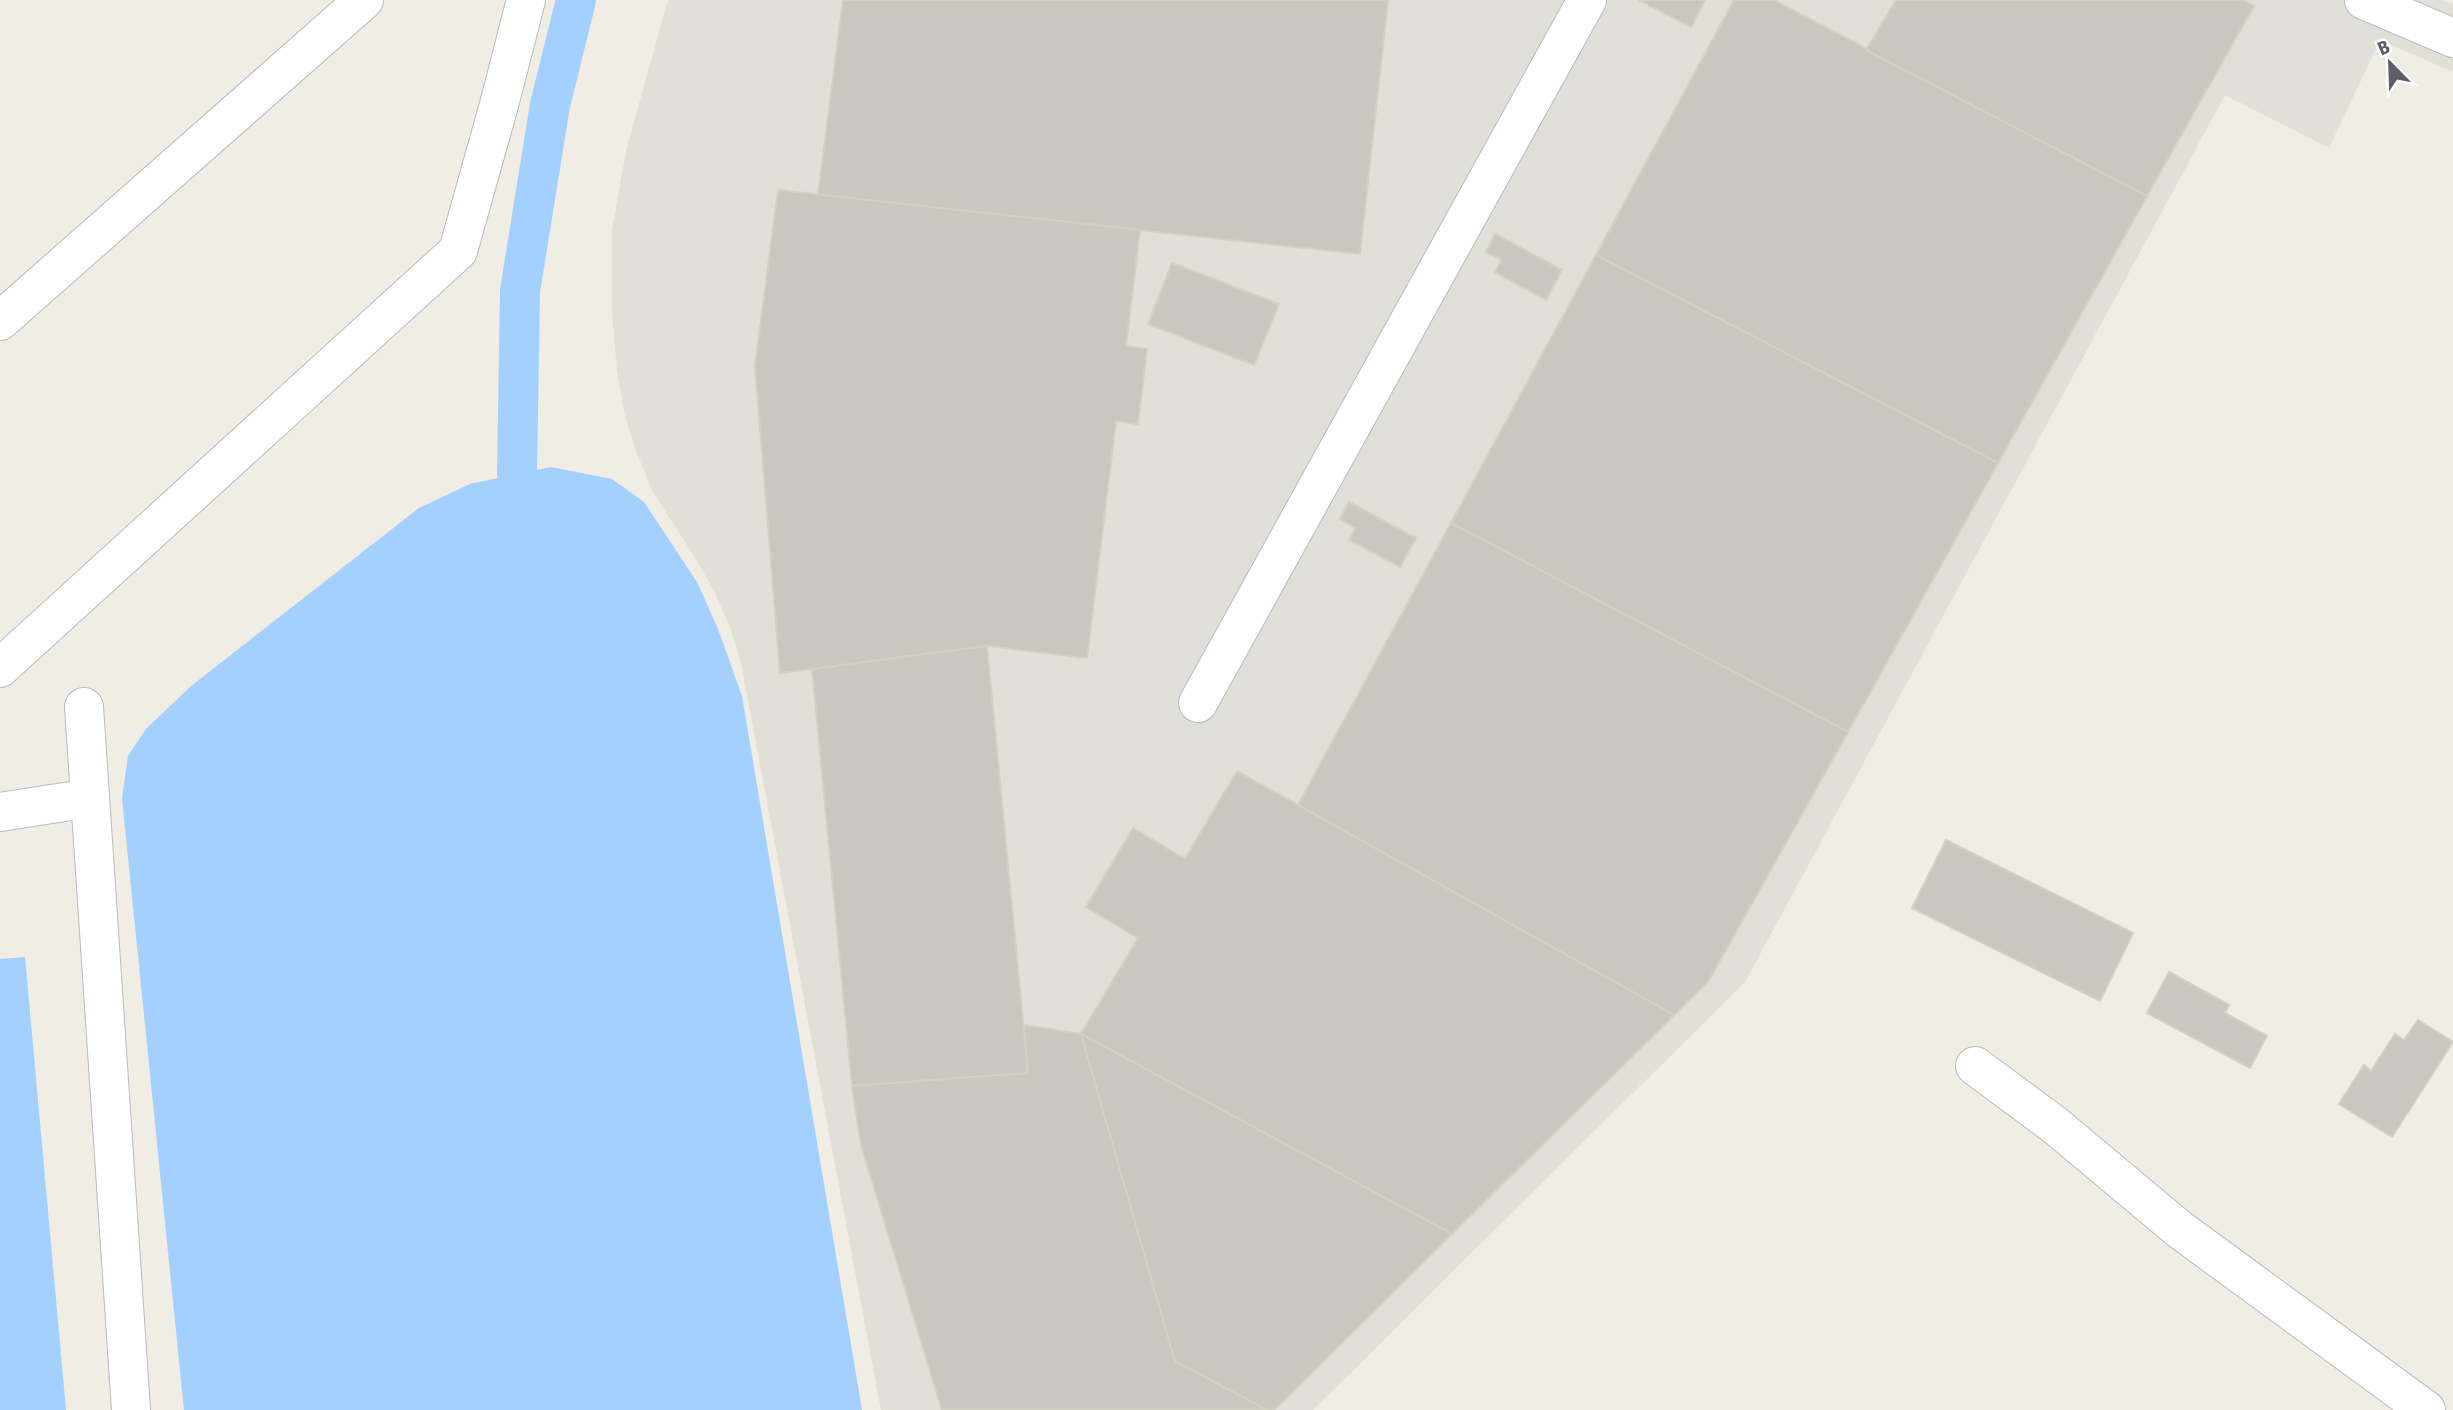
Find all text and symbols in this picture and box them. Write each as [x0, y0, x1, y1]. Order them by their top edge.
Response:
north arrow [2355, 28, 2425, 98]
text: B [2374, 35, 2393, 60]

